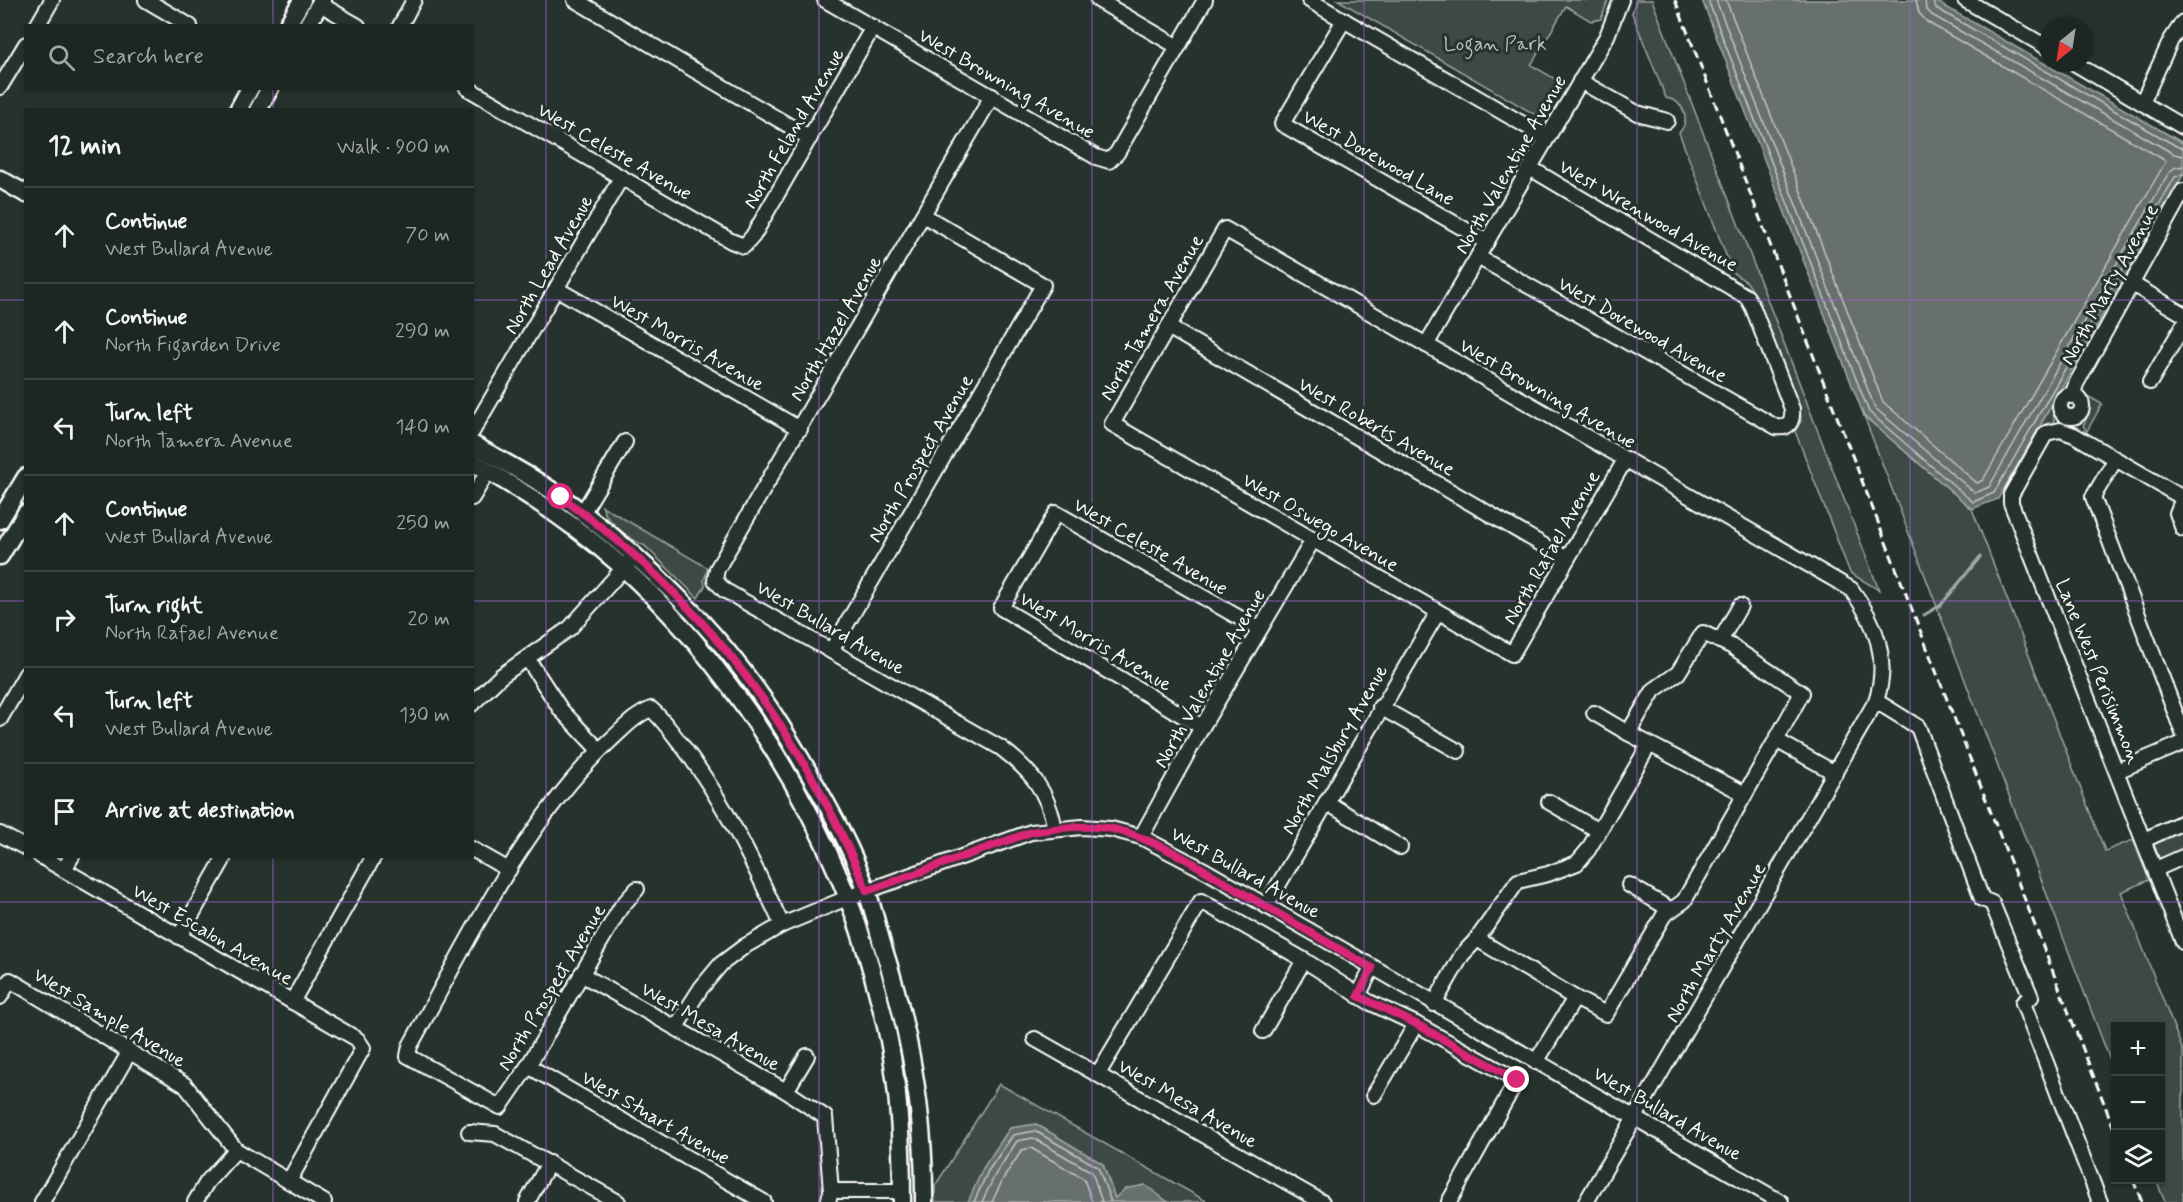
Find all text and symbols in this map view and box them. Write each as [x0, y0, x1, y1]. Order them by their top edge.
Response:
north arrow [2039, 18, 2093, 72]
street label: West Browning Avenue [913, 23, 1100, 146]
search box [24, 24, 474, 90]
park label: Logan Park [1443, 31, 1547, 60]
icon: search [45, 41, 78, 74]
text: Search here [93, 43, 204, 71]
street label: North Feland Avenue [737, 43, 851, 214]
street label: North Valentine Avenue [1449, 70, 1574, 259]
street label: West Celeste Avenue [532, 97, 696, 208]
street label: West Dovewood Lane [1297, 104, 1459, 213]
text: 12 min [48, 130, 122, 164]
text: Walk · 900 m [337, 134, 450, 161]
street label: West Wrenwood Avenue [1554, 154, 1743, 279]
street label: North Lead Avenue [498, 190, 600, 339]
street label: North Marty Avenue [2055, 199, 2166, 370]
text: Continue [105, 208, 187, 236]
icon: ahead [48, 219, 81, 252]
text: 70 m [405, 222, 450, 249]
street label: North Tamera Avenue [1094, 230, 1211, 406]
text: West Bullard Avenue [105, 236, 273, 263]
street label: North Hazel Avenue [784, 251, 889, 406]
street label: West Dovewood Avenue [1552, 271, 1732, 390]
street label: West Morris Avenue [605, 288, 769, 398]
text: Continue [105, 304, 187, 332]
icon: ahead [48, 315, 81, 348]
text: 290 m [395, 318, 450, 345]
text: North Figarden Drive [105, 332, 281, 359]
street label: West Browning Avenue [1454, 333, 1641, 456]
street label: North Prospect Avenue [862, 370, 981, 548]
street label: West Roberts Avenue [1293, 371, 1460, 483]
text: Turn left [105, 400, 193, 428]
icon: left [48, 411, 81, 444]
text: 140 m [396, 414, 450, 441]
text: North Tamera Avenue [105, 428, 293, 455]
street label: North Rafael Avenue [1497, 466, 1608, 630]
street label: West Oswego Avenue [1236, 467, 1404, 580]
route start [547, 483, 573, 509]
street label: West Celeste Avenue [1068, 492, 1232, 603]
text: Continue [105, 496, 187, 524]
icon: ahead [48, 507, 81, 540]
text: 250 m [396, 510, 450, 537]
text: West Bullard Avenue [105, 524, 273, 551]
street label: West Bullard Avenue [751, 575, 910, 682]
street label: Lane West Perisimmon [2048, 575, 2147, 768]
street label: North Valentine Avenue [1148, 584, 1273, 773]
street label: West Morris Avenue [1014, 586, 1177, 699]
text: Turn right [105, 592, 203, 620]
icon: right [48, 603, 81, 636]
text: 20 m [407, 606, 450, 633]
text: North Rafael Avenue [105, 620, 279, 647]
street label: North Malsbury Avenue [1276, 660, 1395, 840]
text: Turn left [105, 688, 193, 716]
icon: left [48, 699, 81, 732]
text: 130 m [399, 702, 450, 729]
text: West Bullard Avenue [105, 716, 273, 743]
icon: arrive [48, 795, 81, 828]
text: Arrive at destination [105, 797, 295, 825]
street label: West Bullard Avenue [1165, 821, 1325, 926]
street label: North Marty Avenue [1659, 858, 1773, 1028]
street label: West Escalon Avenue [127, 878, 298, 993]
street label: North Prospect Avenue [492, 899, 613, 1076]
street label: West Sample Avenue [28, 962, 191, 1075]
street label: West Mesa Avenue [635, 976, 785, 1078]
map controls [2111, 1022, 2165, 1184]
button: + [2111, 1022, 2165, 1076]
street label: West Mesa Avenue [1112, 1053, 1262, 1155]
street label: West Bullard Avenue [1588, 1061, 1747, 1168]
street label: West Stuart Avenue [576, 1065, 735, 1172]
route end [1503, 1066, 1529, 1092]
button: − [2111, 1076, 2165, 1130]
button: layers [2111, 1130, 2165, 1184]

